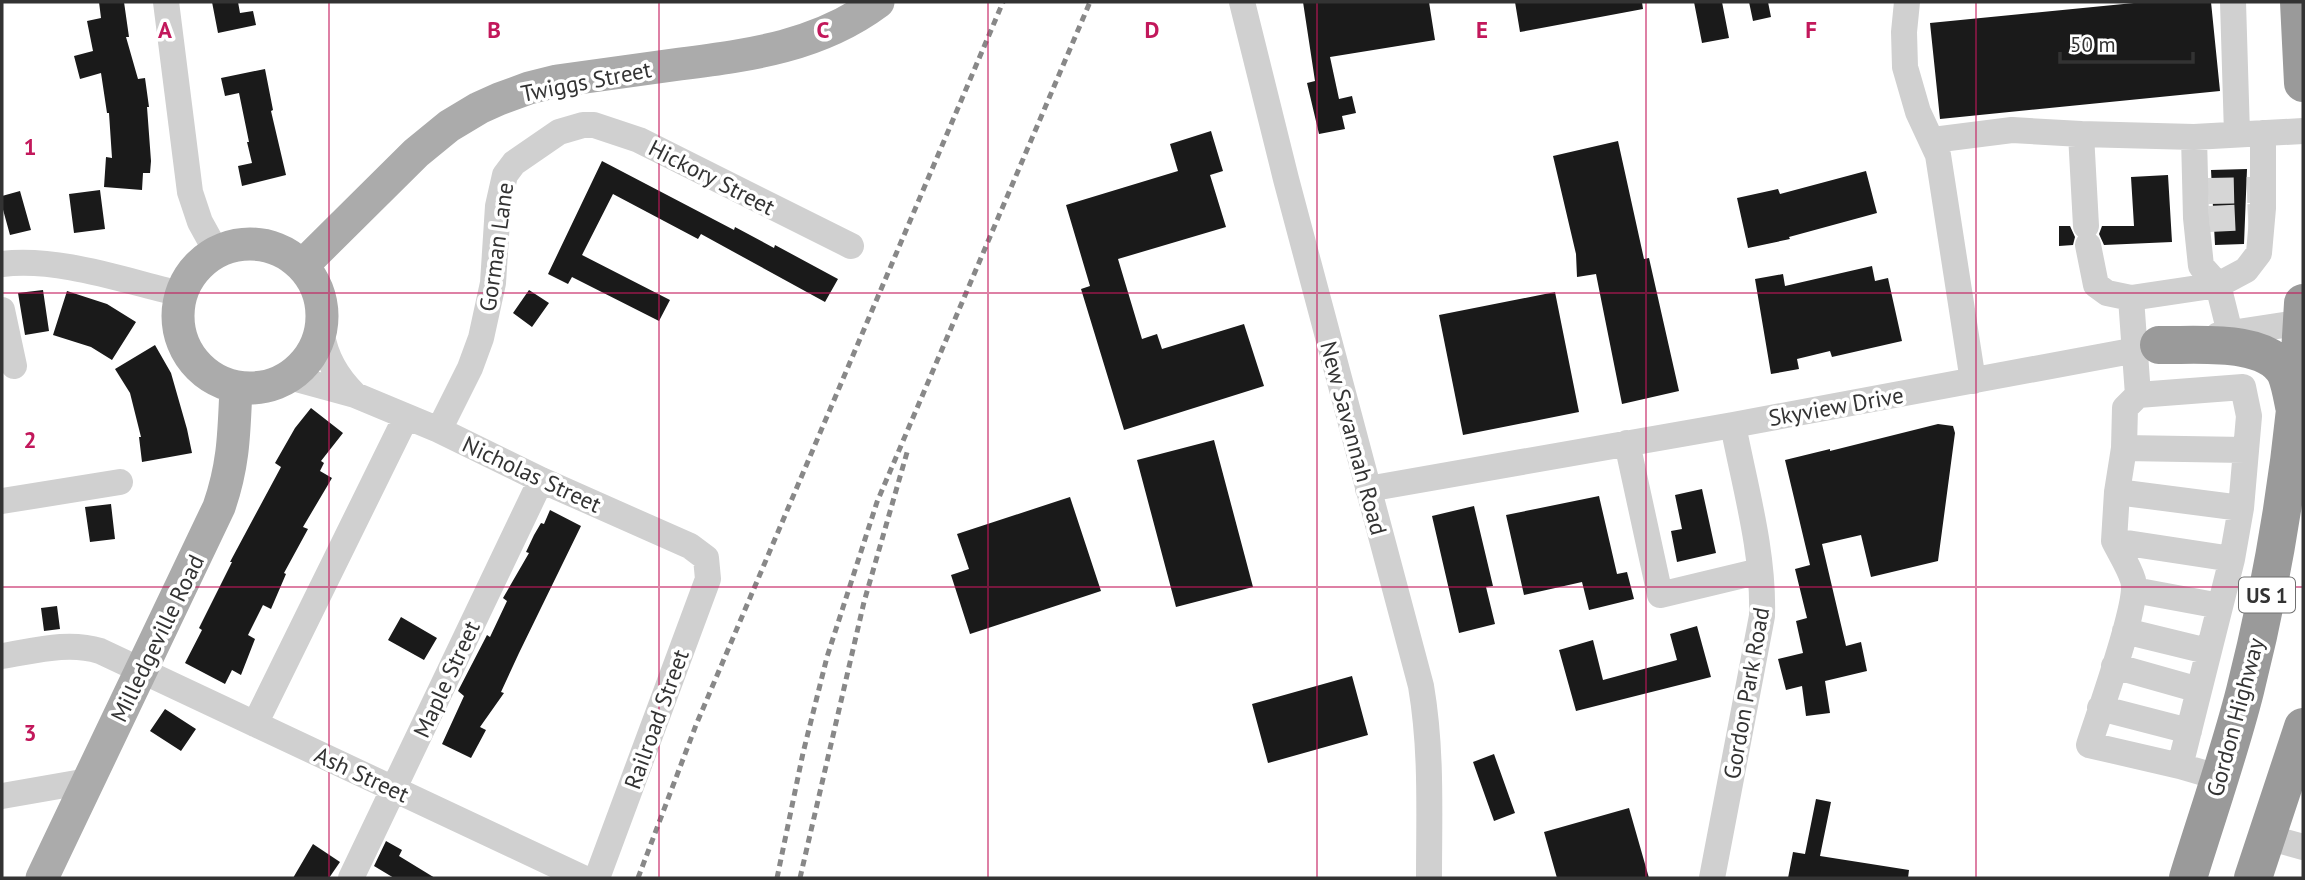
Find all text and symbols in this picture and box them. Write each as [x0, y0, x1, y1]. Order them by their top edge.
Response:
text: A [158, 15, 172, 44]
text: B [487, 15, 501, 44]
text: C [817, 15, 830, 44]
text: D [1145, 15, 1159, 44]
text: E [1476, 15, 1488, 44]
text: F [1805, 15, 1817, 44]
scale bar [2060, 21, 2193, 65]
text: 50 m [2070, 31, 2116, 58]
street label: Twiggs Street [518, 54, 654, 108]
text: 1 [23, 132, 37, 161]
street label: Hickory Street [644, 133, 780, 221]
street label: Gorman Lane [473, 181, 519, 313]
street label: New Savannah Road [1314, 338, 1394, 538]
street label: Skyview Drive [1766, 380, 1906, 432]
text: 2 [23, 425, 37, 454]
street label: Nicholas Street [458, 429, 606, 519]
street label: Milledgeville Road [104, 550, 210, 726]
road number: US 1 [2239, 578, 2295, 612]
street label: Gordon Park Road [1717, 605, 1775, 781]
street label: Maple Street [406, 616, 486, 742]
street label: Gordon Highway [2200, 634, 2270, 800]
street label: Railroad Street [617, 645, 695, 793]
text: 3 [23, 718, 37, 747]
street label: Ash Street [310, 740, 414, 808]

